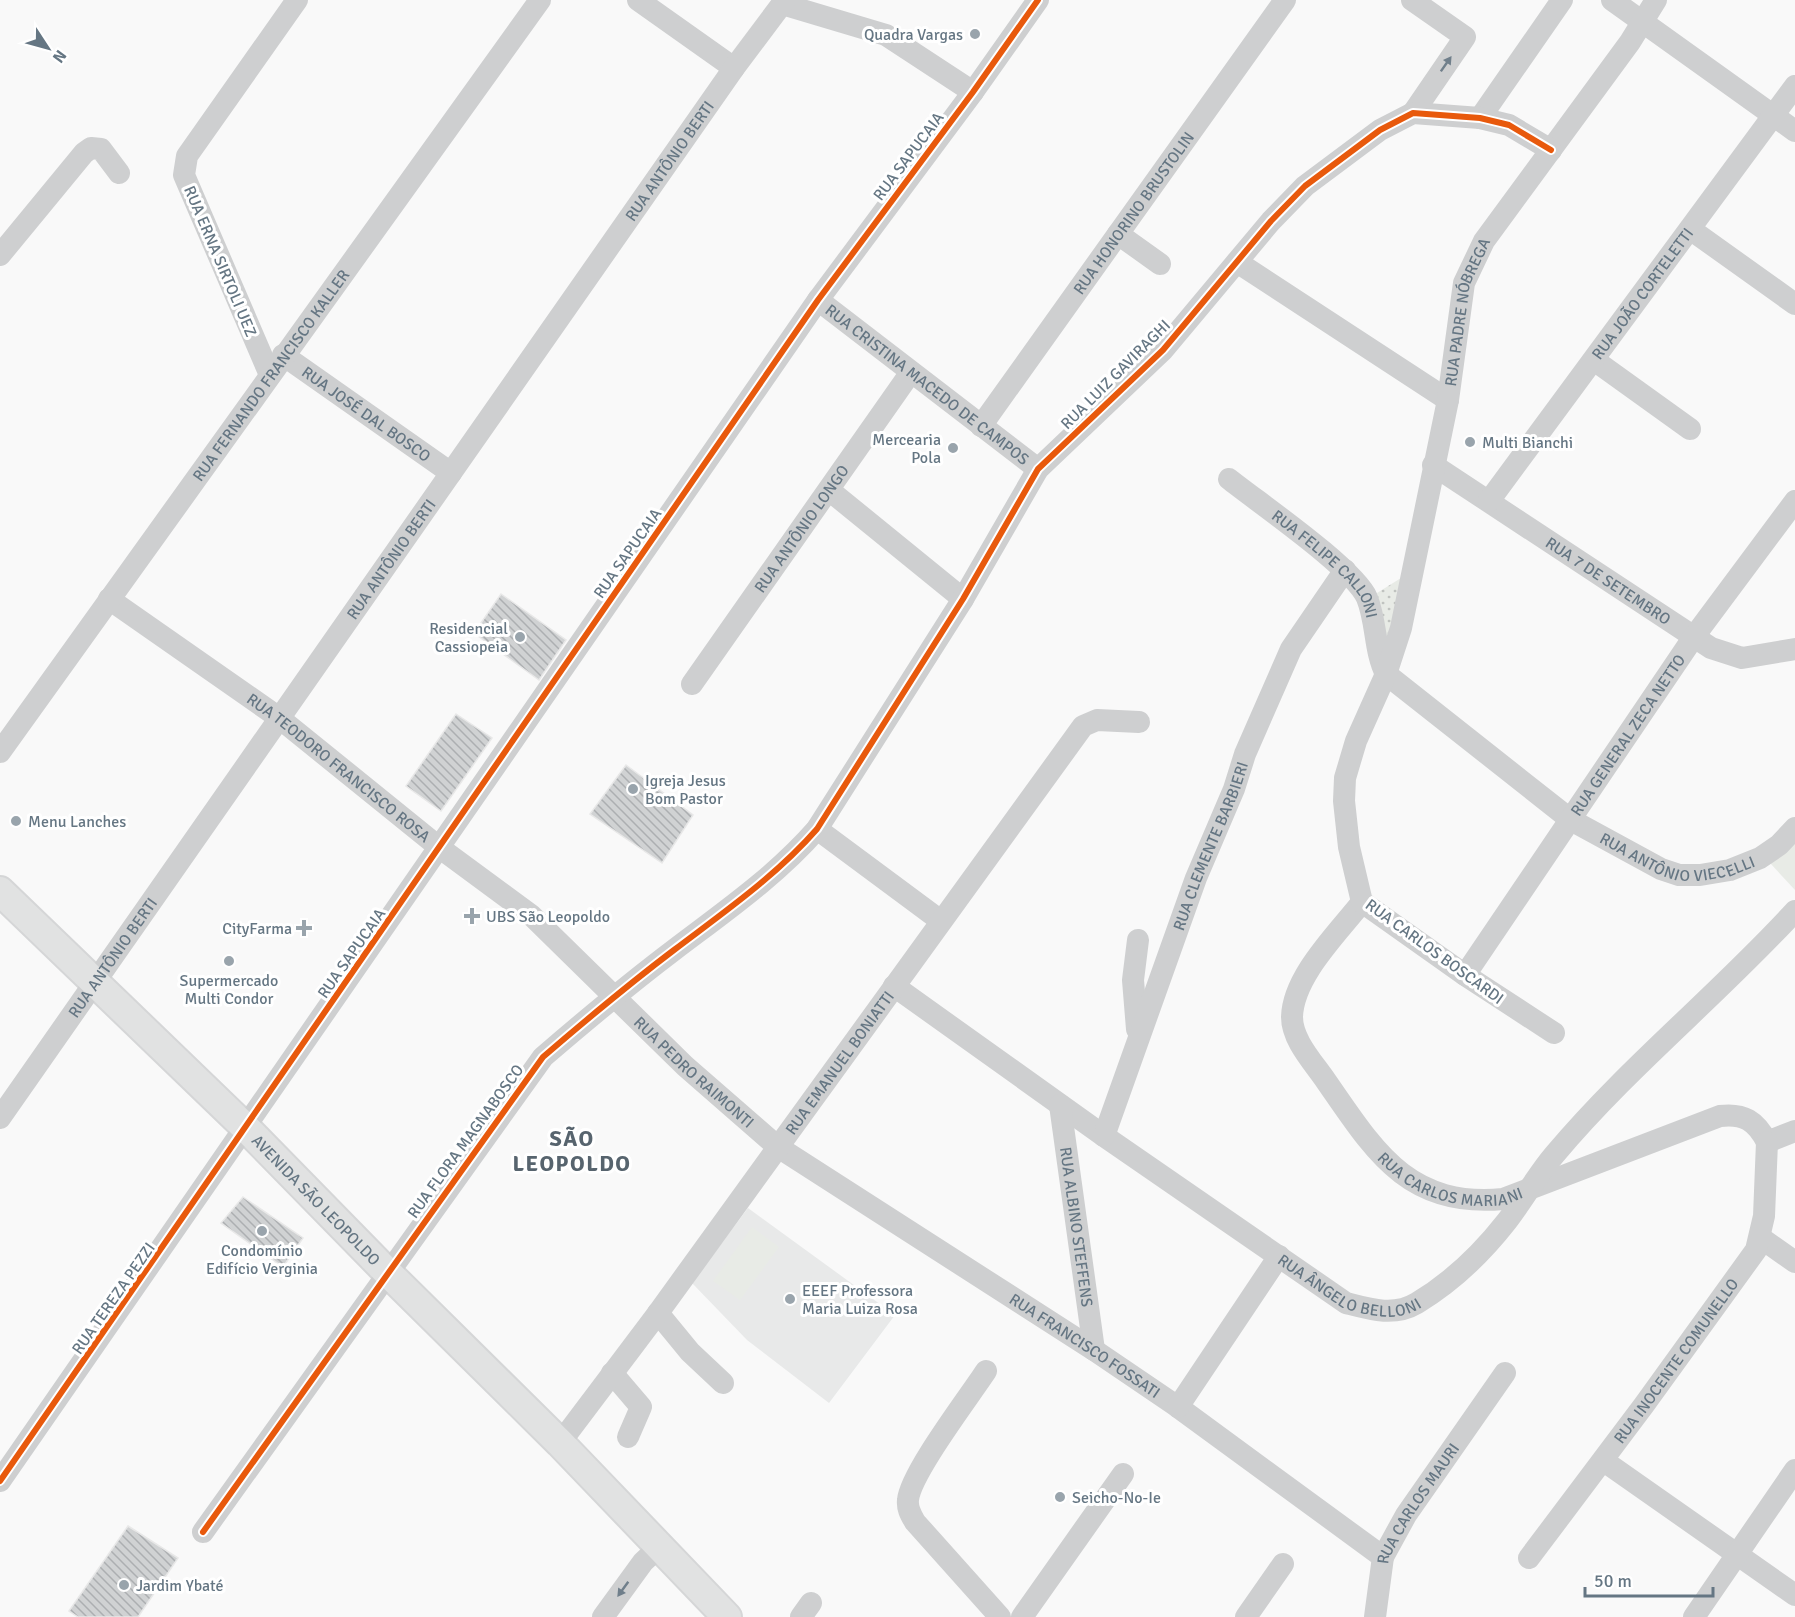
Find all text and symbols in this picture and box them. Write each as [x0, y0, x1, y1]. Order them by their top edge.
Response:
north arrow [18, 18, 78, 78]
place label: Quadra Vargas [864, 25, 963, 45]
marker: Quadra Vargas [968, 27, 982, 41]
text: N [48, 46, 71, 67]
one-way arrow [1440, 57, 1452, 73]
street label: RUA ANTÔNIO BERTI [621, 97, 719, 225]
street label: RUA SAPUCAIA [869, 108, 949, 205]
street label: RUA HONORINO BRUSTOLIN [1069, 128, 1199, 299]
street label: RUA ERNA SIRTOLI UEZ [179, 183, 261, 340]
street label: RUA JOÃO CORTELETTI [1588, 224, 1698, 364]
street label: RUA PADRE NÓBREGA [1441, 235, 1495, 388]
street label: RUA FERNANDO FRANCISCO KALLER [189, 266, 354, 485]
street label: RUA CRISTINA MACEDO DE CAMPOS [821, 300, 1033, 470]
street label: RUA LUIZ GAVIRAGHI [1057, 316, 1175, 434]
street label: RUA JOSÉ DAL BOSCO [298, 362, 434, 467]
place label: Mercearia Pola [872, 430, 941, 468]
place label: Multi Bianchi [1482, 433, 1573, 453]
marker: Multi Bianchi [1463, 435, 1477, 449]
marker: Mercearia Pola [946, 441, 960, 455]
street label: RUA ANTÔNIO LONGO [750, 461, 854, 597]
street label: RUA ANTÔNIO BERTI [343, 496, 440, 624]
street label: RUA SAPUCAIA [589, 505, 666, 602]
street label: RUA FELIPE CALLONI [1267, 506, 1381, 620]
street label: RUA 7 DE SETEMBRO [1542, 533, 1674, 630]
place label: Residencial Cassiopeia [429, 619, 508, 657]
marker: Residencial Cassiopeia [513, 630, 527, 644]
street label: RUA GENERAL ZECA NETTO [1567, 651, 1690, 820]
street label: RUA TEODORO FRANCISCO ROSA [243, 689, 434, 847]
street label: RUA CLEMENTE BARBIERI [1169, 759, 1253, 934]
place label: Igreja Jesus Bom Pastor [645, 771, 726, 809]
marker: Igreja Jesus Bom Pastor [626, 782, 640, 796]
place label: Menu Lanches [28, 812, 126, 832]
marker: Menu Lanches [9, 814, 23, 828]
street label: RUA ANTÔNIO VIECELLI [1596, 829, 1758, 886]
street label: RUA ANTÔNIO BERTI [64, 894, 162, 1022]
street label: RUA CARLOS BOSCARDI [1361, 895, 1507, 1009]
street label: RUA SAPUCAIA [313, 905, 390, 1002]
marker: UBS São Leopoldo [463, 907, 481, 925]
place label: UBS São Leopoldo [486, 907, 610, 927]
place label: CityFarma [222, 919, 292, 939]
marker: CityFarma [297, 921, 311, 935]
marker: Supermercado Multi Condor [222, 954, 236, 968]
place label: Supermercado Multi Condor [180, 971, 278, 1009]
street label: RUA EMANUEL BONIATTI [781, 987, 899, 1139]
street label: RUA PEDRO RAIMONTI [629, 1013, 758, 1133]
street label: RUA FLORA MAGNABOSCO [403, 1061, 528, 1222]
district label: SÃO LEOPOLDO [512, 1125, 632, 1177]
street label: AVENIDA SÃO LEOPOLDO [247, 1131, 384, 1270]
street label: RUA ALBINO STEFFENS [1055, 1146, 1097, 1308]
street label: RUA CARLOS MARIANI [1373, 1148, 1526, 1211]
marker: Condomínio Edifício Verginia [255, 1224, 269, 1238]
street label: RUA TEREZA PEZZI [68, 1239, 160, 1358]
place label: Condomínio Edifício Verginia [206, 1241, 318, 1279]
street label: RUA ÂNGELO BELLONI [1274, 1250, 1425, 1322]
street label: RUA INOCENTE COMUNELLO [1610, 1275, 1743, 1448]
place label: EEEF Professora Maria Luiza Rosa [802, 1281, 918, 1319]
street label: RUA FRANCISCO FOSSATI [1005, 1289, 1164, 1403]
marker: EEEF Professora Maria Luiza Rosa [783, 1292, 797, 1306]
street label: RUA CARLOS MAURI [1373, 1439, 1464, 1565]
place label: Seicho-No-Ie [1072, 1488, 1161, 1508]
marker: Seicho-No-Ie [1053, 1490, 1067, 1504]
scale bar [1585, 1560, 1712, 1598]
text: 50 m [1594, 1570, 1632, 1592]
place label: Jardim Ybaté [136, 1576, 224, 1596]
marker: Jardim Ybaté [117, 1578, 131, 1592]
one-way arrow [617, 1581, 629, 1597]

